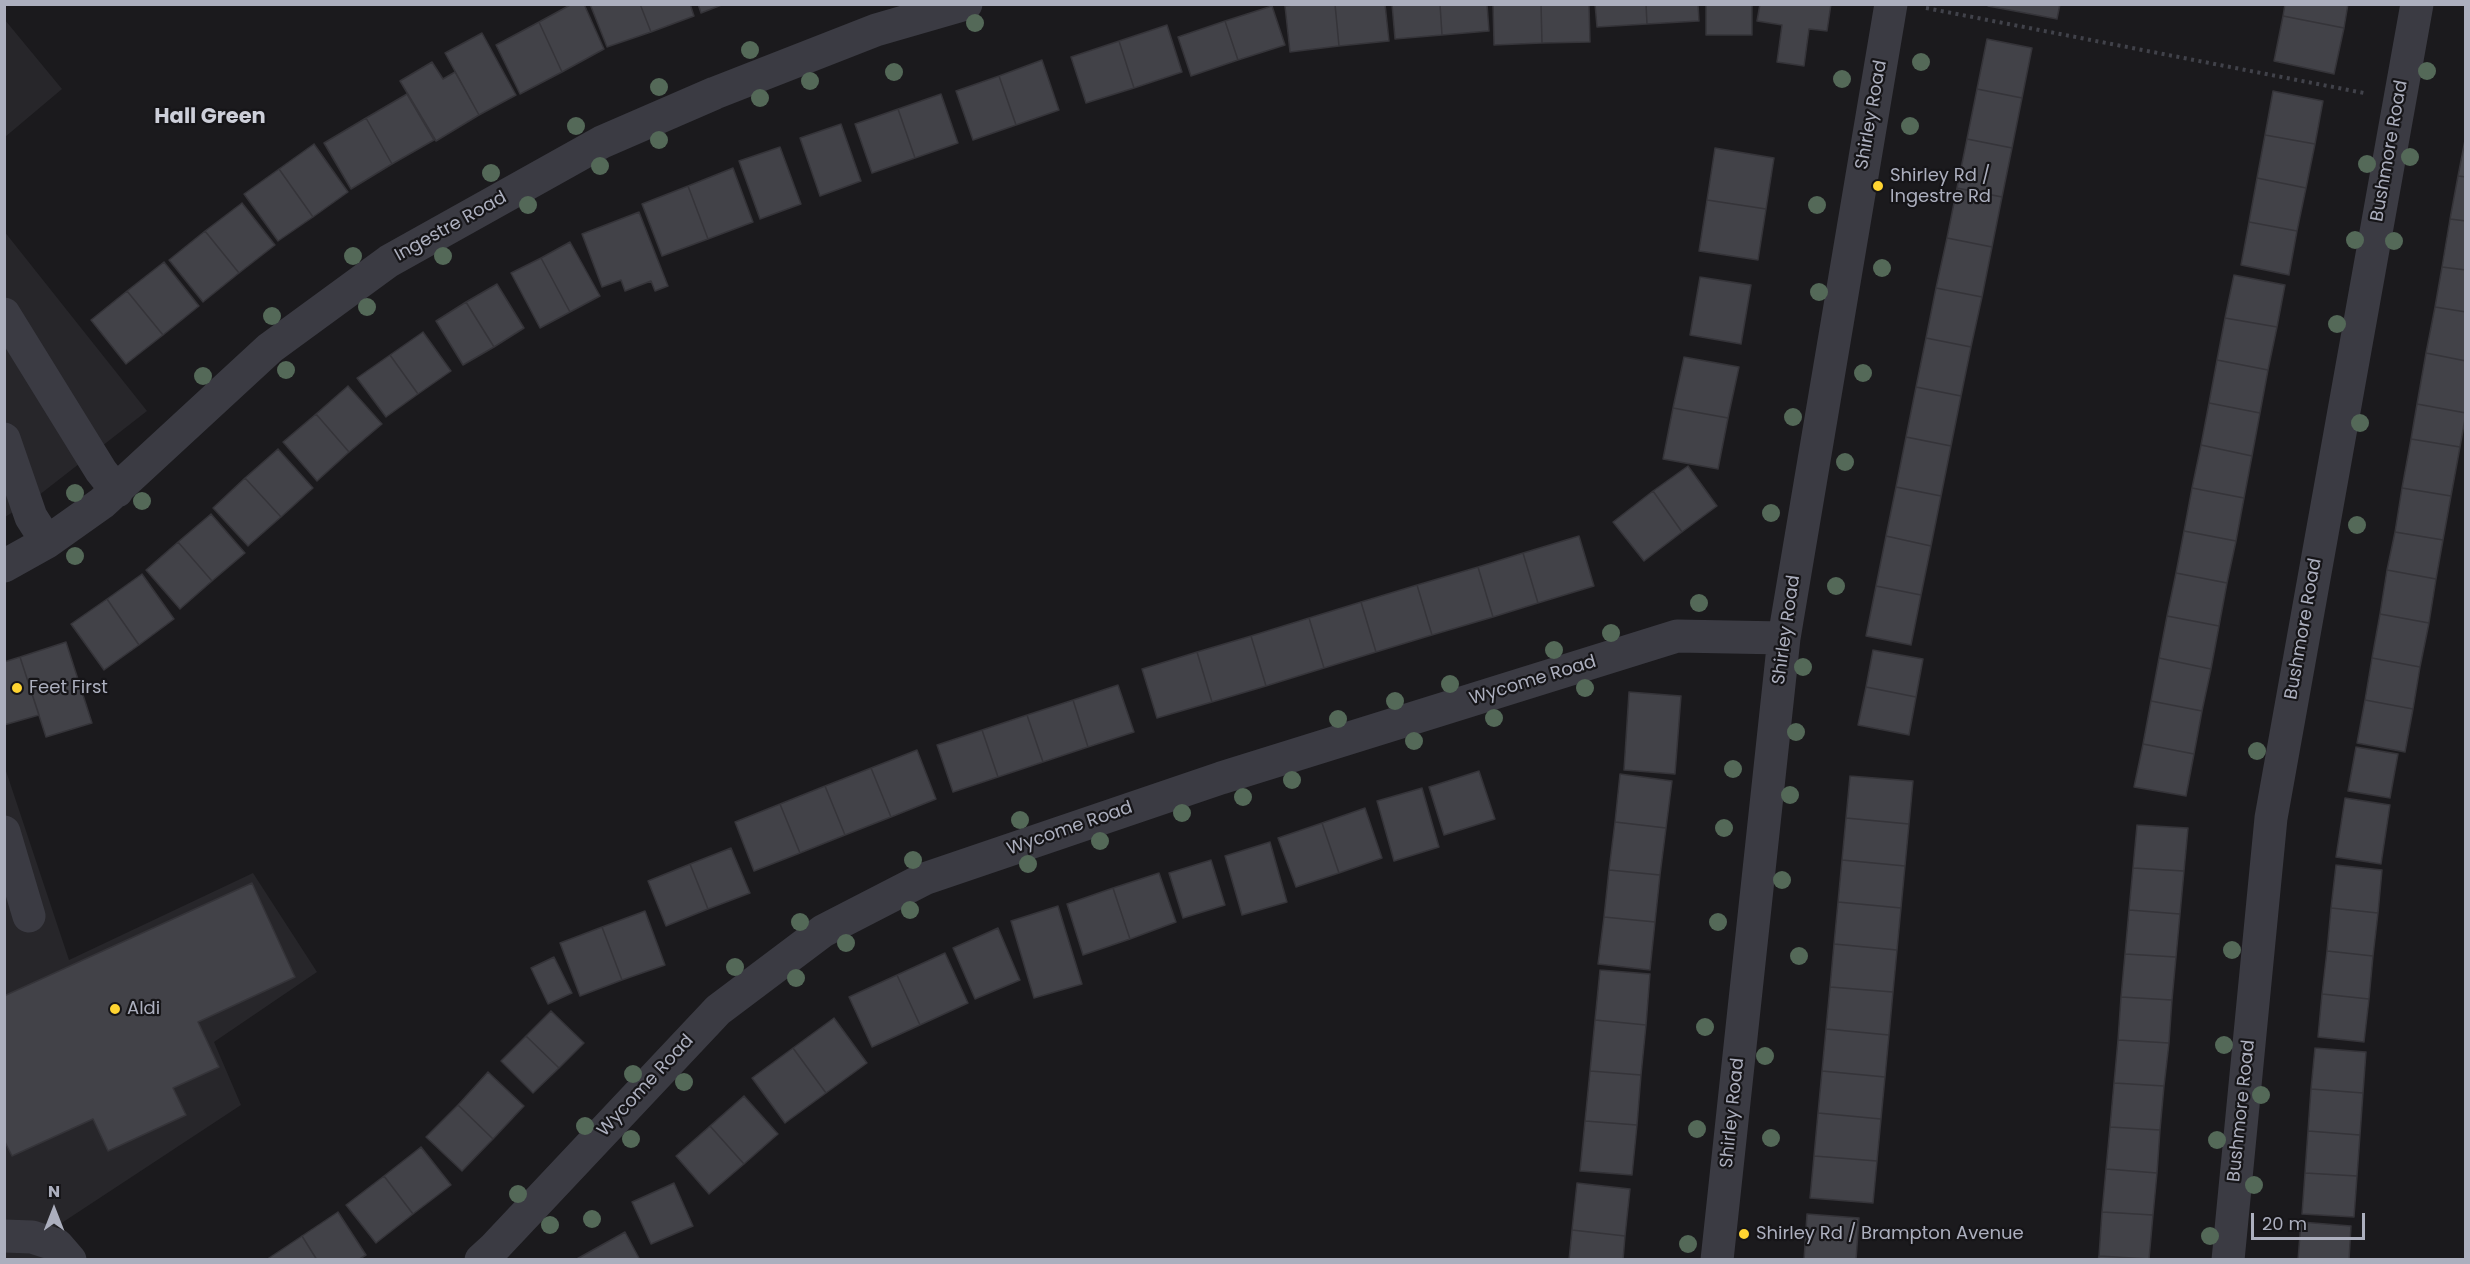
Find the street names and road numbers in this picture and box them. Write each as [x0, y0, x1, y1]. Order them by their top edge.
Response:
street label: Shirley Road [1852, 59, 1892, 171]
street label: Bushmore Road [2367, 79, 2413, 223]
street label: Ingestre Road [391, 187, 511, 267]
street label: Bushmore Road [2281, 557, 2327, 701]
street label: Shirley Road [1769, 574, 1805, 686]
street label: Wycome Road [1467, 651, 1599, 711]
street label: Wycome Road [1004, 797, 1136, 861]
street label: Wycome Road [593, 1031, 699, 1141]
street label: Bushmore Road [2224, 1039, 2260, 1183]
street label: Shirley Road [1716, 1057, 1750, 1169]

